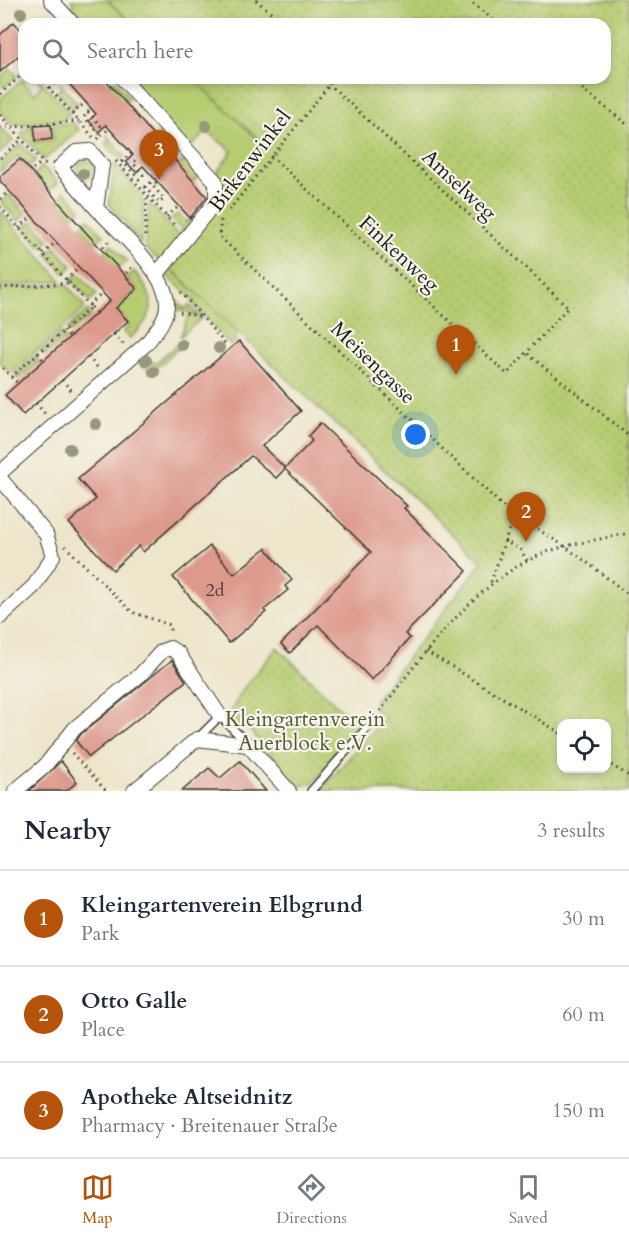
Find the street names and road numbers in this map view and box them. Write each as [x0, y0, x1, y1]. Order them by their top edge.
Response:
street label: Birkenwinkel [202, 104, 298, 218]
street label: Amselweg [415, 143, 503, 227]
street label: Finkenweg [352, 209, 446, 299]
street label: Meisengasse [324, 315, 422, 411]

